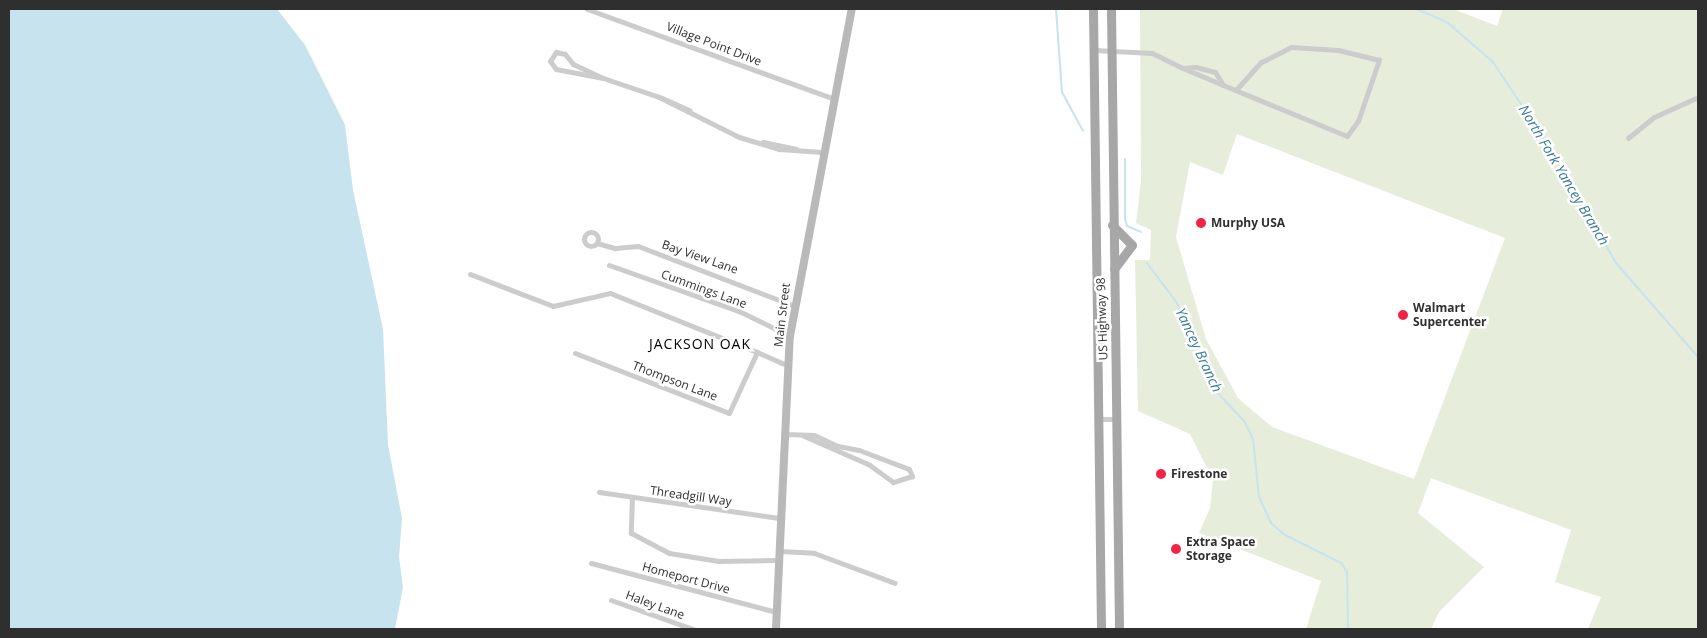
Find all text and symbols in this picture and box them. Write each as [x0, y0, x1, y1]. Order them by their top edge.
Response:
street label: Village Point Drive [664, 19, 764, 69]
water label: North Fork Yancey Branch [1515, 102, 1613, 248]
place label: Murphy USA [1211, 216, 1285, 230]
marker: Murphy USA [1195, 217, 1207, 229]
street label: Bay View Lane [660, 237, 740, 277]
street label: Cummings Lane [659, 267, 749, 311]
street label: US Highway 98 [1093, 277, 1111, 361]
street label: Main Street [771, 282, 793, 348]
place label: Walmart Supercenter [1413, 301, 1487, 329]
water label: Yancey Branch [1172, 305, 1226, 395]
marker: Walmart Supercenter [1397, 309, 1409, 321]
district label: JACKSON OAK [648, 336, 752, 352]
street label: Thompson Lane [630, 358, 720, 404]
place label: Firestone [1171, 467, 1227, 481]
marker: Firestone [1155, 468, 1167, 480]
street label: Threadgill Way [649, 483, 733, 509]
place label: Extra Space Storage [1186, 535, 1255, 563]
marker: Extra Space Storage [1170, 543, 1182, 555]
street label: Homeport Drive [641, 559, 731, 597]
street label: Haley Lane [624, 588, 686, 622]

